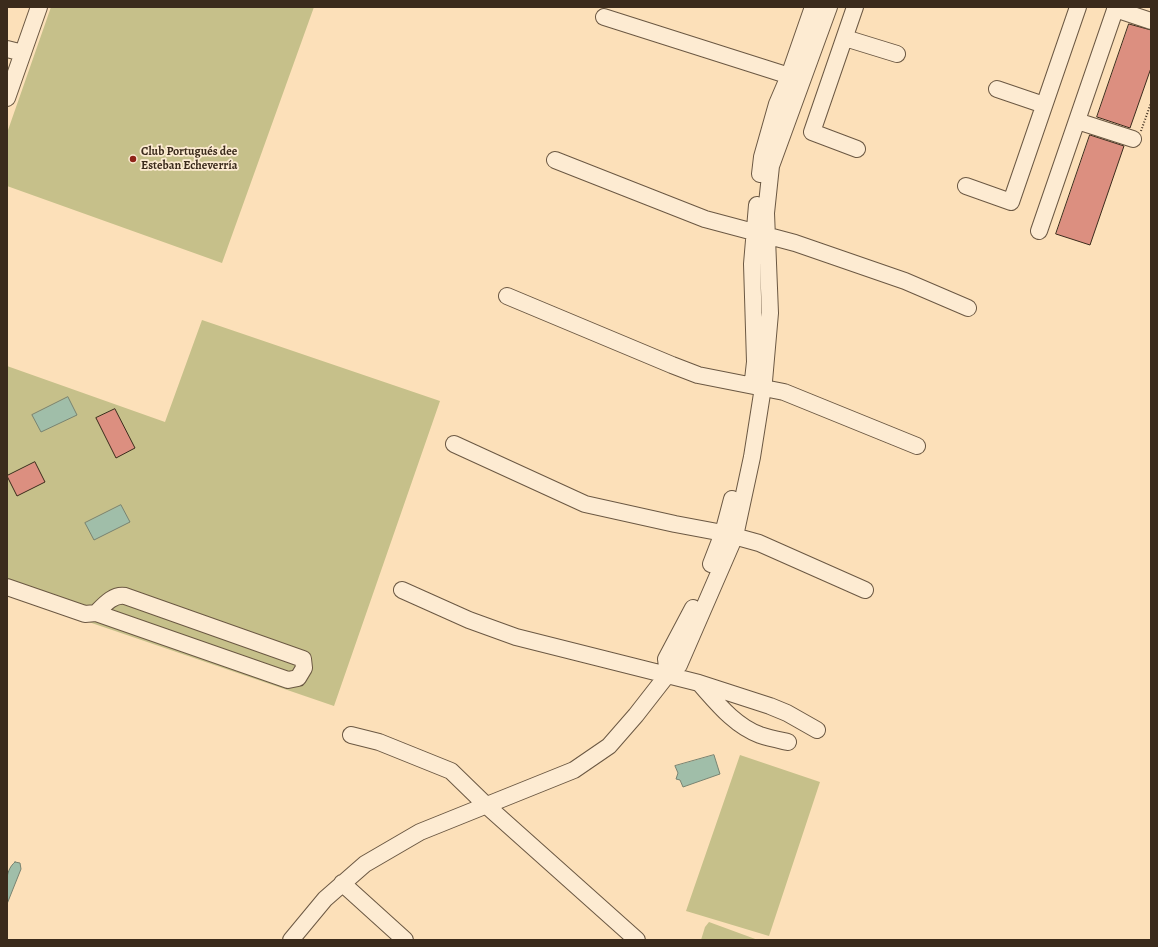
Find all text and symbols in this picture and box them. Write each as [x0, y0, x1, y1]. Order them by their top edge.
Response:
place label: Club Portugués dee Esteban Echeverría [141, 145, 238, 173]
marker: Club Portugués dee Esteban Echeverría [128, 154, 138, 164]

